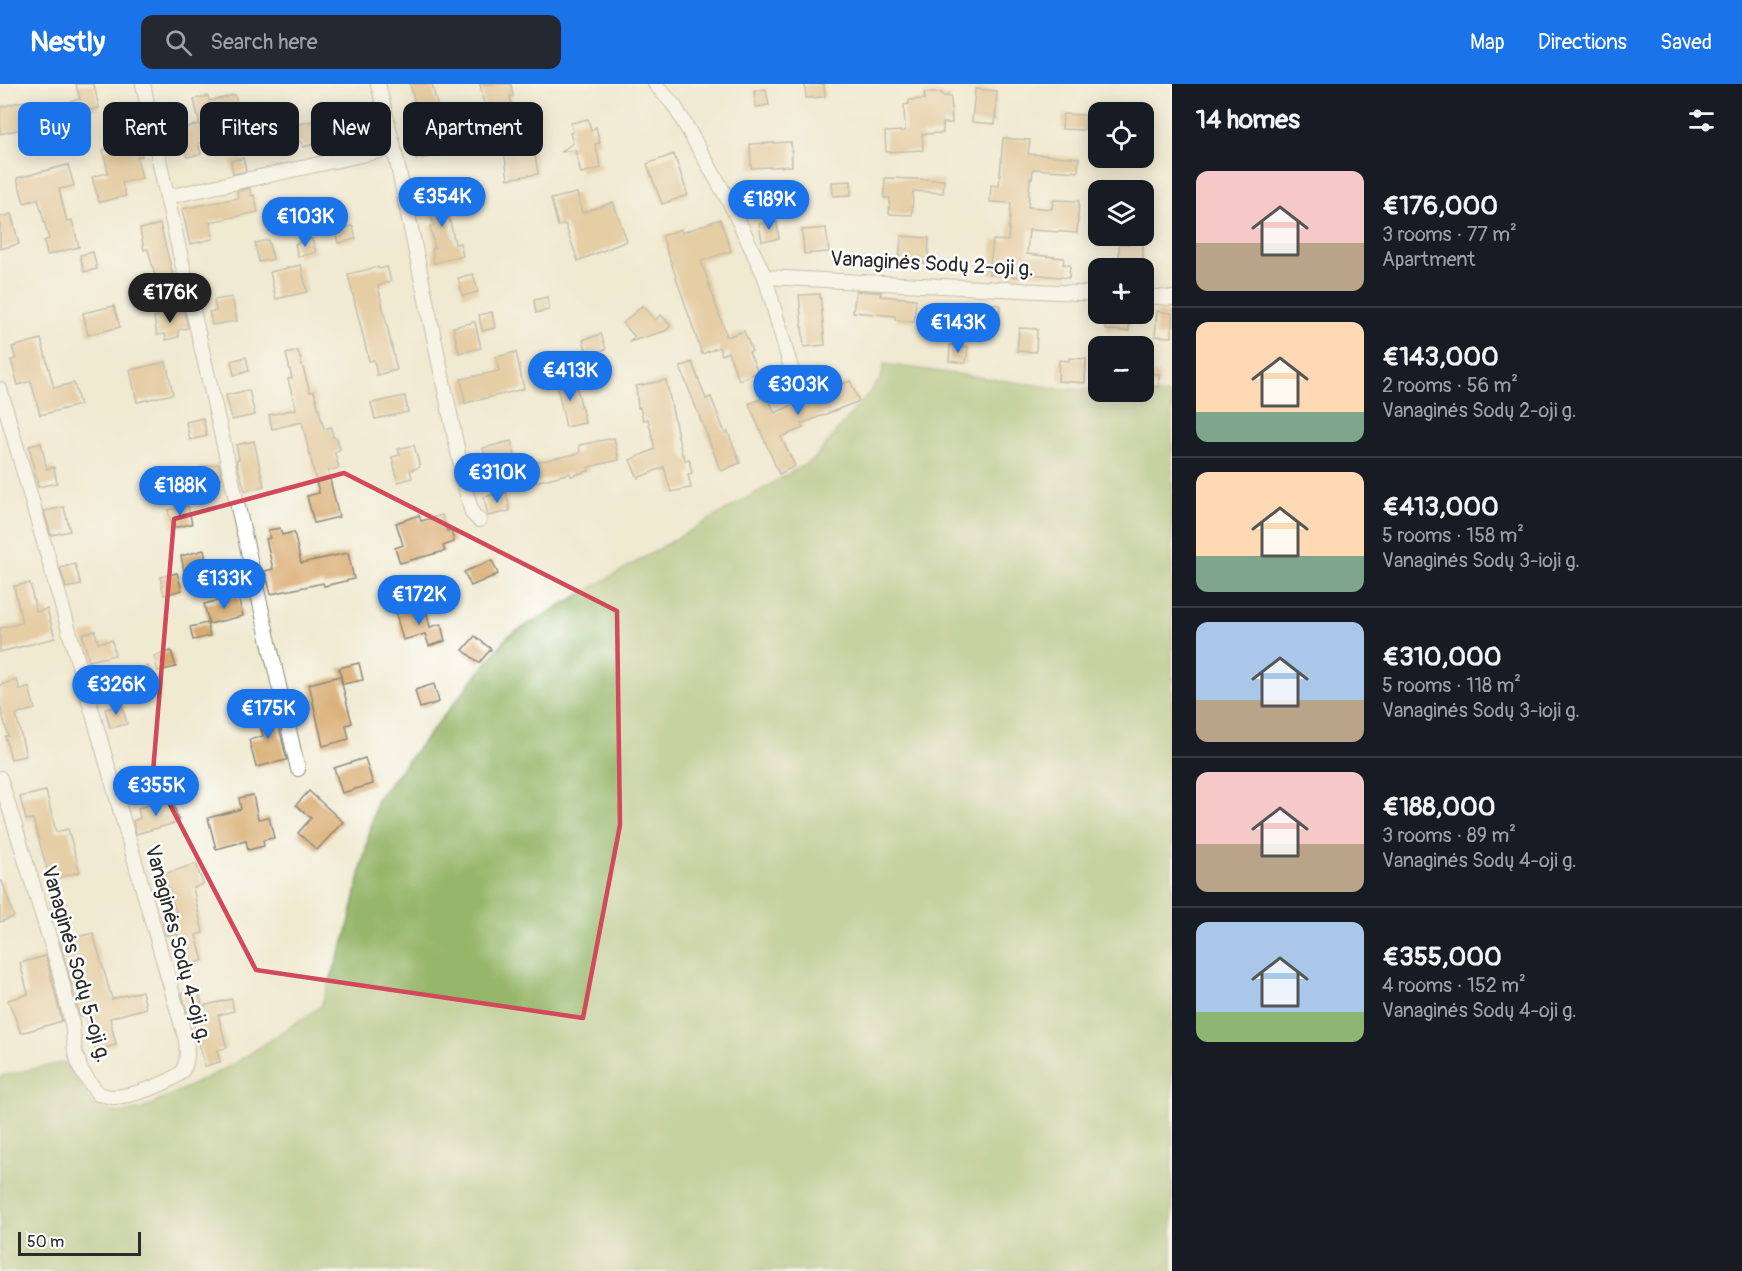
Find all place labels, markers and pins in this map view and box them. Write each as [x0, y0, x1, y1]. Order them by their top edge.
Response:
pin: €354K [400, 177, 484, 228]
pin: €189K [727, 180, 811, 231]
pin: €103K [263, 197, 347, 248]
pin: €176K [128, 273, 212, 324]
pin: €143K [916, 303, 1000, 354]
pin: €413K [528, 351, 612, 402]
pin: €303K [756, 365, 840, 416]
pin: €310K [455, 453, 539, 504]
pin: €188K [138, 466, 222, 517]
pin: €133K [182, 559, 266, 610]
pin: €172K [377, 575, 461, 626]
pin: €326K [74, 665, 158, 716]
pin: €175K [226, 689, 310, 740]
pin: €355K [114, 766, 198, 817]

